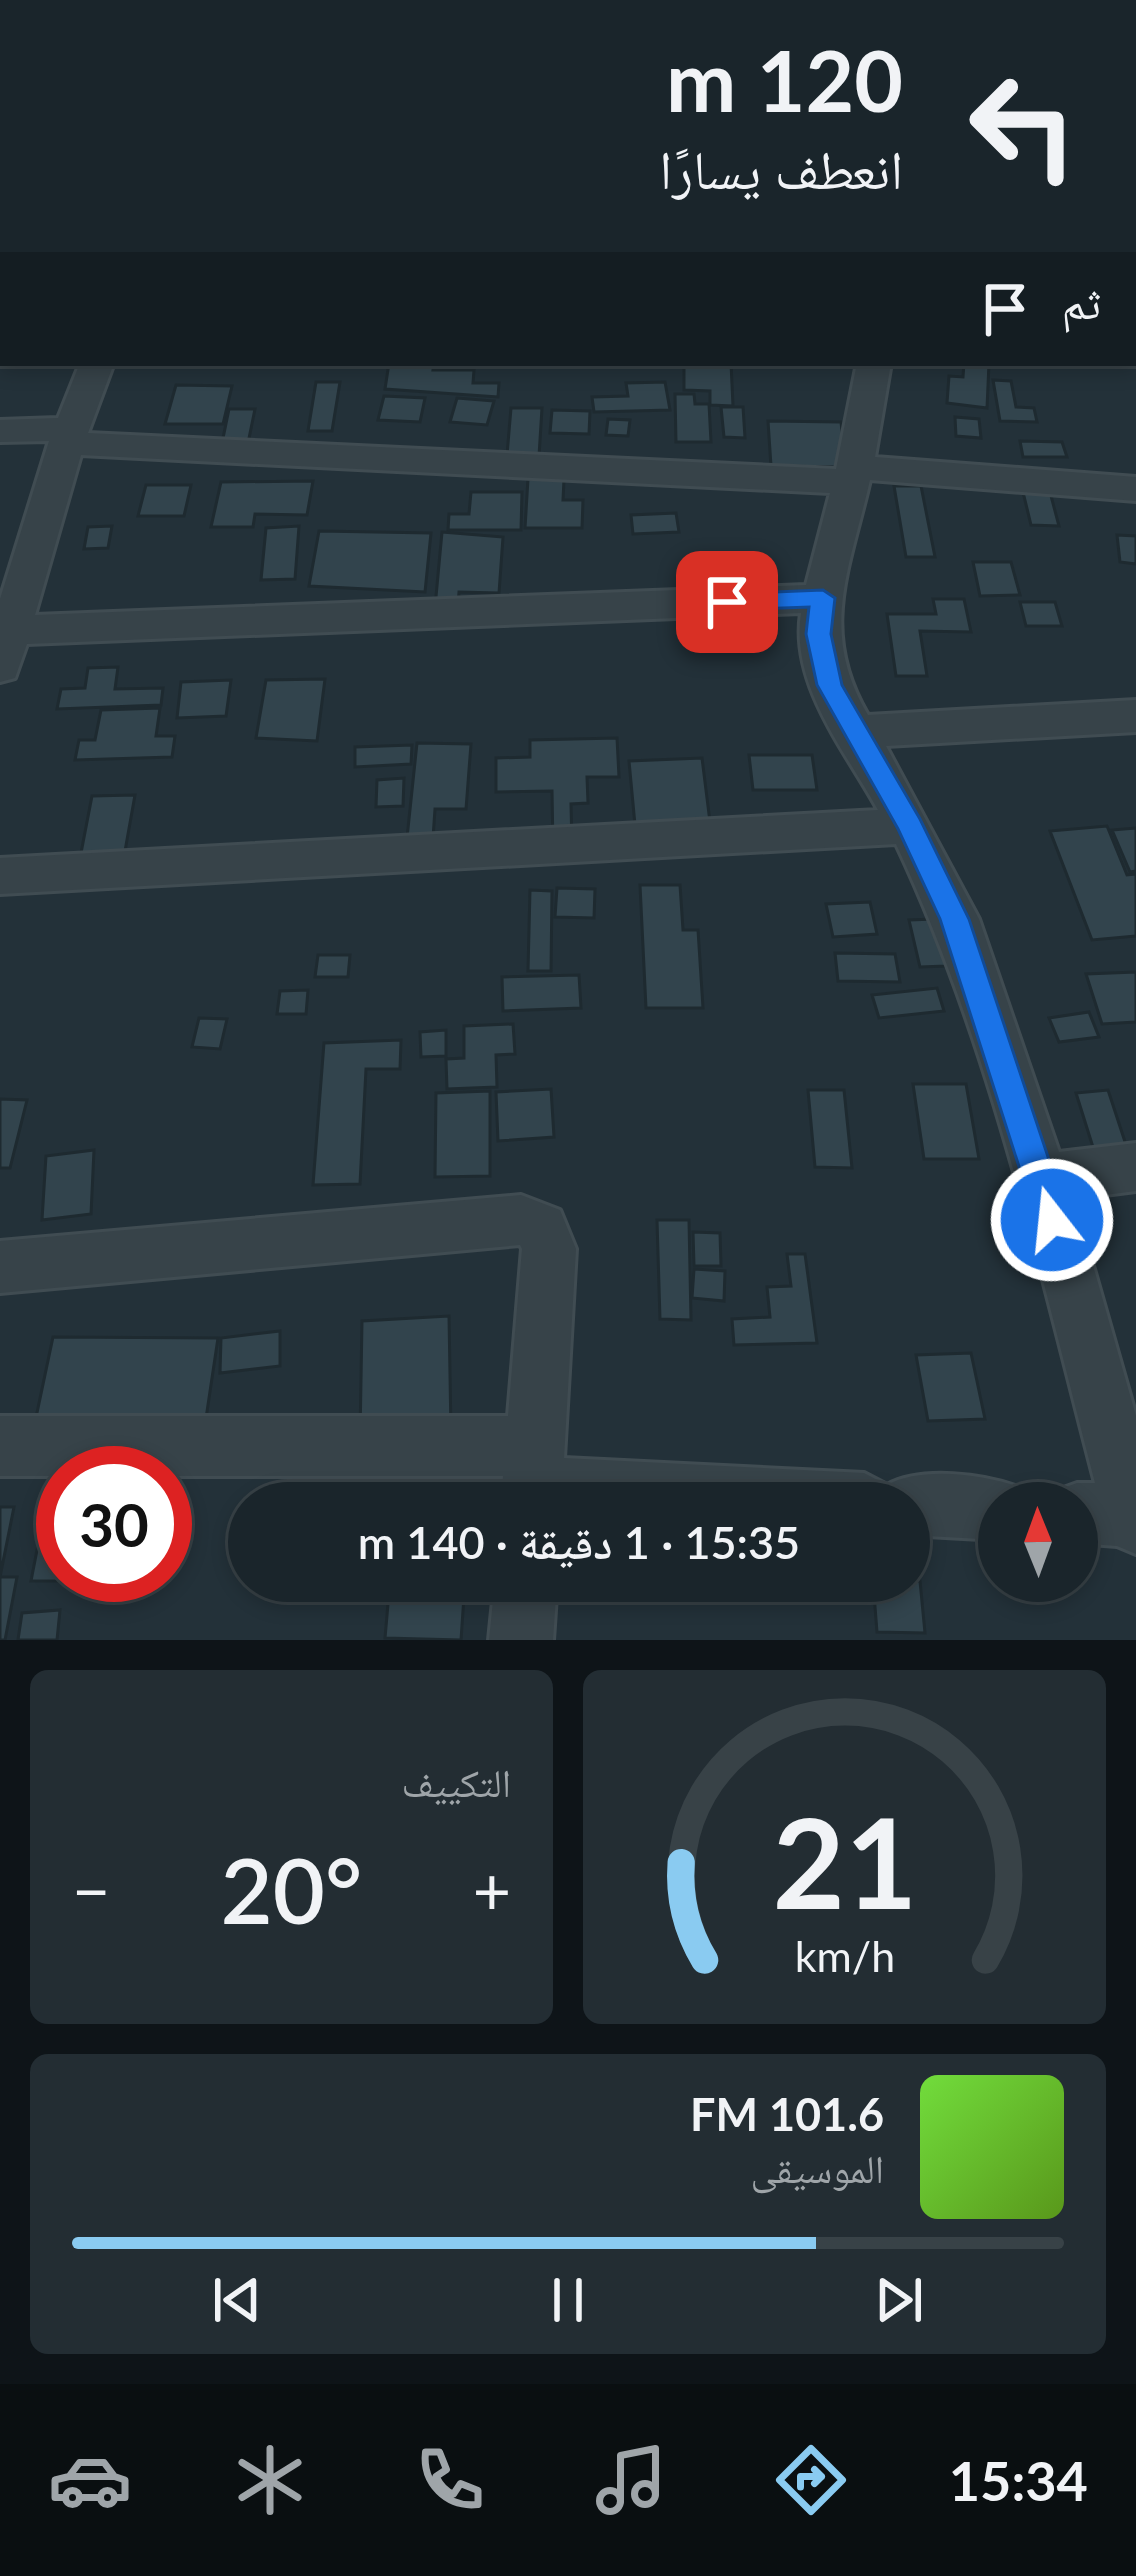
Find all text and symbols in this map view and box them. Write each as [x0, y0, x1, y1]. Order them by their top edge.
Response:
text: 120 m [666, 29, 903, 130]
icon: left [945, 48, 1101, 204]
text: انعطف يسارًا [659, 136, 903, 201]
text: ثم [1062, 275, 1101, 329]
icon: arrive [972, 276, 1038, 342]
pin [676, 551, 778, 653]
icon: arrive [694, 569, 760, 635]
position arrow [989, 1157, 1115, 1283]
speed limit sign: 30 [36, 1446, 192, 1602]
north arrow [978, 1482, 1098, 1602]
map controls [978, 1482, 1098, 1602]
text: 15:35 · 1 دقيقة · 140 m [358, 1515, 800, 1569]
text: التكييف [402, 1759, 511, 1805]
text: 21 [772, 1786, 917, 1936]
text: 20° [221, 1835, 362, 1943]
text: − [72, 1850, 110, 1929]
text: + [473, 1850, 511, 1929]
text: km/h [794, 1930, 895, 1981]
text: 101.6 FM [690, 2087, 884, 2141]
text: الموسيقى [751, 2145, 884, 2191]
icon: previous [204, 2267, 270, 2333]
icon: pause [535, 2267, 601, 2333]
icon: next [866, 2267, 932, 2333]
icon: car [48, 2438, 132, 2522]
icon: climate [228, 2438, 312, 2522]
icon: phone [408, 2438, 492, 2522]
icon: music [589, 2438, 673, 2522]
icon: directions [769, 2438, 853, 2522]
text: 15:34 [949, 2448, 1088, 2513]

